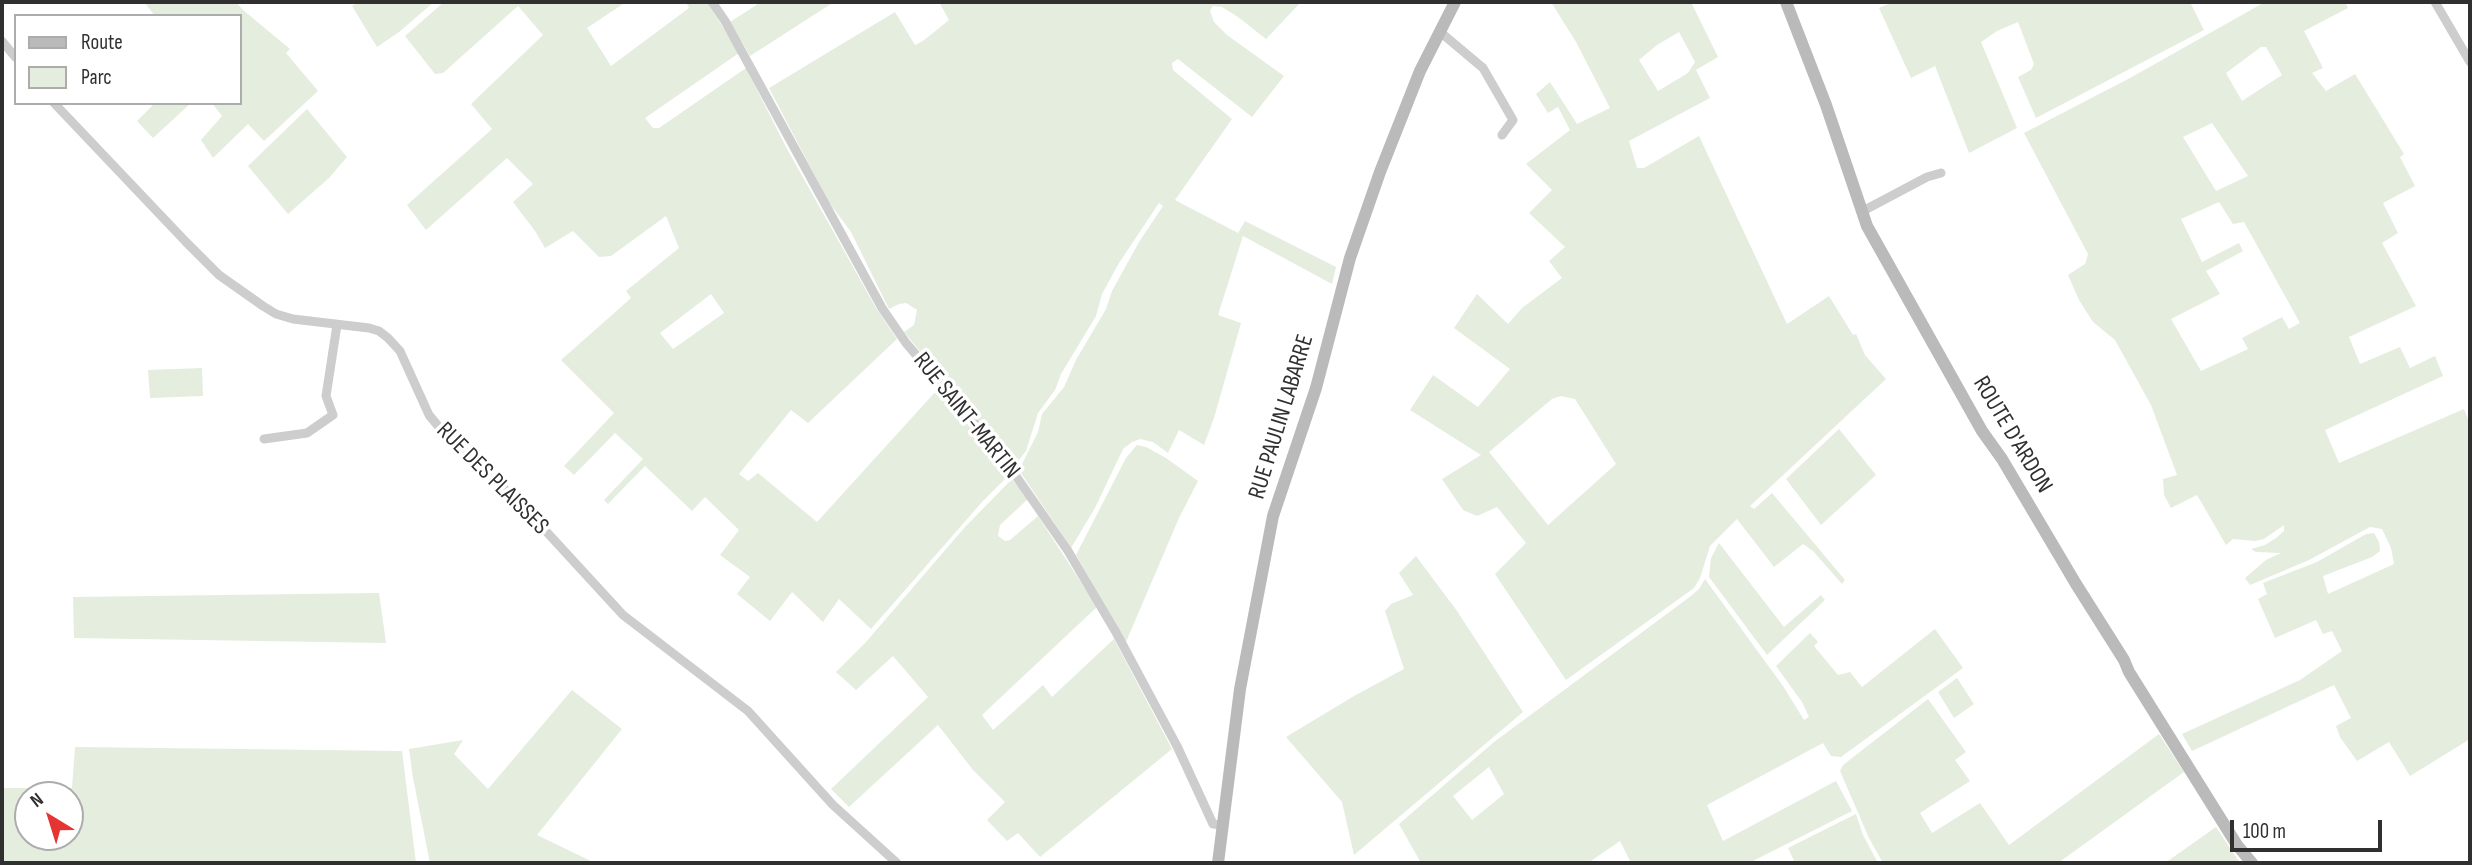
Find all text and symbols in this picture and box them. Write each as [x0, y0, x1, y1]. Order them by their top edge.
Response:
legend [14, 14, 242, 105]
text: Route [81, 30, 123, 55]
text: Parc [81, 65, 112, 90]
street label: RUE PAULIN LABARRE [1243, 331, 1321, 503]
street label: RUE SAINT-MARTIN [906, 347, 1026, 485]
street label: ROUTE D'ARDON [1966, 371, 2058, 499]
street label: RUE DES PLAISSES [430, 417, 554, 541]
north arrow [14, 781, 84, 851]
text: N [26, 788, 48, 813]
scale bar [2234, 806, 2386, 850]
text: 100 m [2243, 819, 2286, 844]

